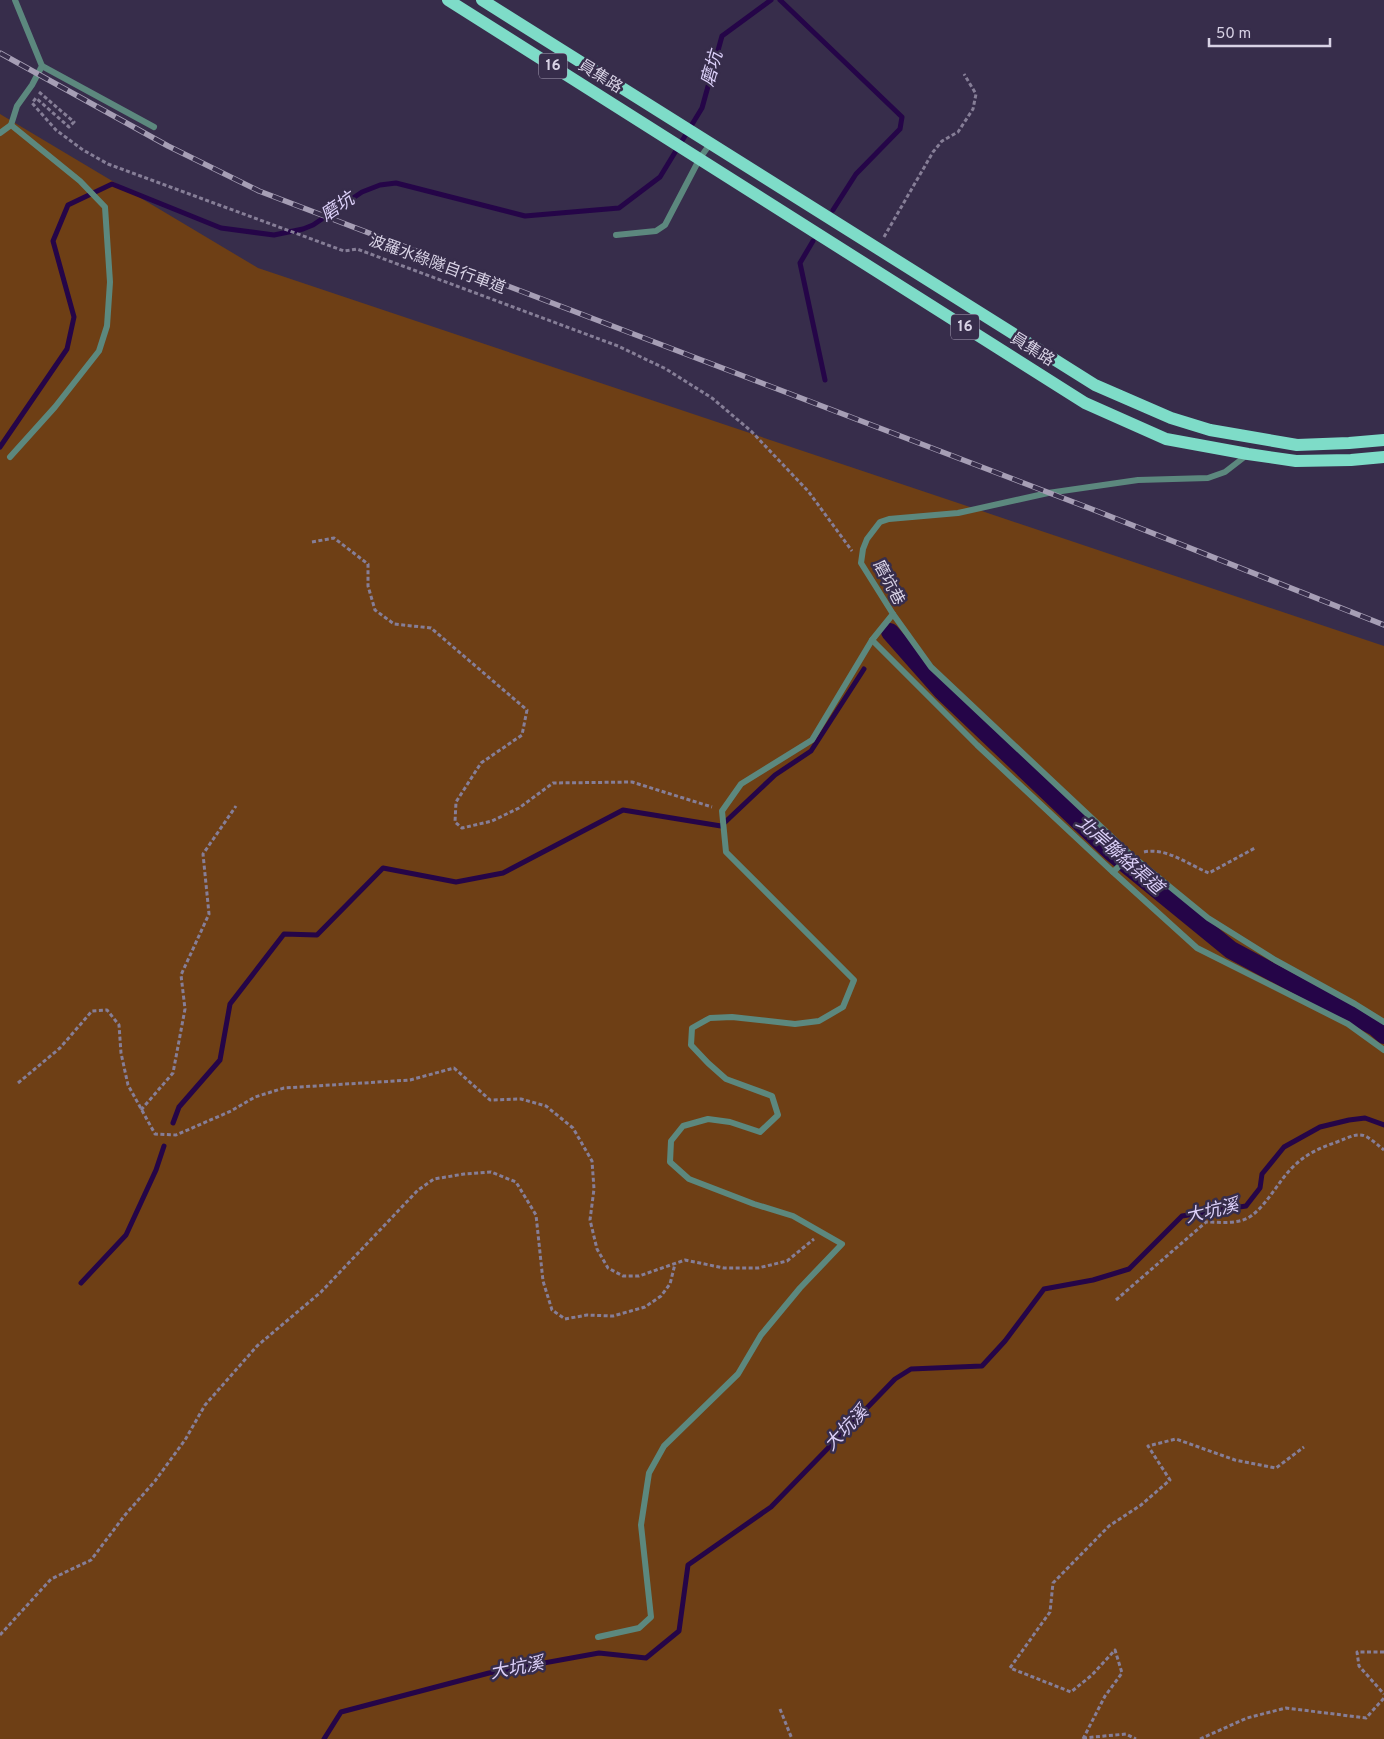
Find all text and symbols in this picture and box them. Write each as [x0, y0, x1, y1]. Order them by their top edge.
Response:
scale bar [1209, 15, 1330, 47]
text: 50 m [1216, 25, 1251, 44]
water label: 磨坑 [697, 46, 730, 89]
road number: 16 [539, 54, 567, 78]
street label: 員集路 [574, 56, 626, 98]
water label: 磨坑 [317, 187, 362, 228]
street label: 波羅水綠隧自行車道 [366, 231, 508, 299]
road number: 16 [951, 314, 979, 340]
street label: 員集路 [1006, 329, 1058, 371]
street label: 磨坑巷 [868, 557, 908, 609]
water label: 北岸聯絡渠道 [1071, 812, 1170, 902]
water label: 大坑溪 [1183, 1194, 1244, 1229]
water label: 大坑溪 [820, 1399, 876, 1456]
water label: 大坑溪 [488, 1652, 549, 1685]

